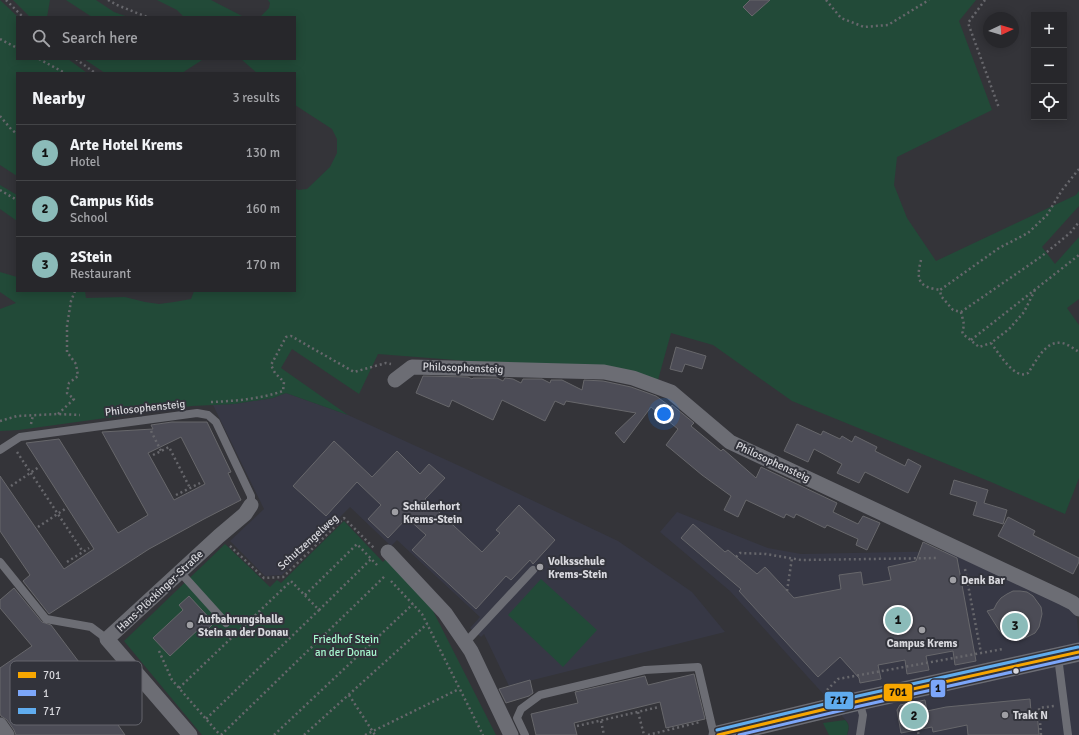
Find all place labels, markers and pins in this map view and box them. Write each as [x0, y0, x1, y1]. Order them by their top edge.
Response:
place label: Schülerhort Krems-Stein [403, 500, 462, 526]
marker: Schülerhort Krems-Stein [390, 507, 400, 517]
place label: Volksschule Krems-Stein [548, 555, 607, 581]
marker: Volksschule Krems-Stein [535, 562, 545, 572]
place label: Denk Bar [961, 574, 1005, 587]
marker: Denk Bar [948, 575, 958, 585]
pin: 1 [885, 605, 911, 635]
pin: 3 [1002, 611, 1028, 641]
place label: Aufbahrungshalle Stein an der Donau [198, 613, 288, 639]
marker: Aufbahrungshalle Stein an der Donau [185, 620, 195, 630]
marker: Campus Krems [917, 625, 927, 635]
place label: Campus Krems [887, 637, 957, 650]
unlabelled marker [1011, 666, 1021, 676]
pin: 2 [901, 701, 927, 731]
place label: Trakt N [1013, 709, 1048, 722]
marker: Trakt N [1000, 710, 1010, 720]

